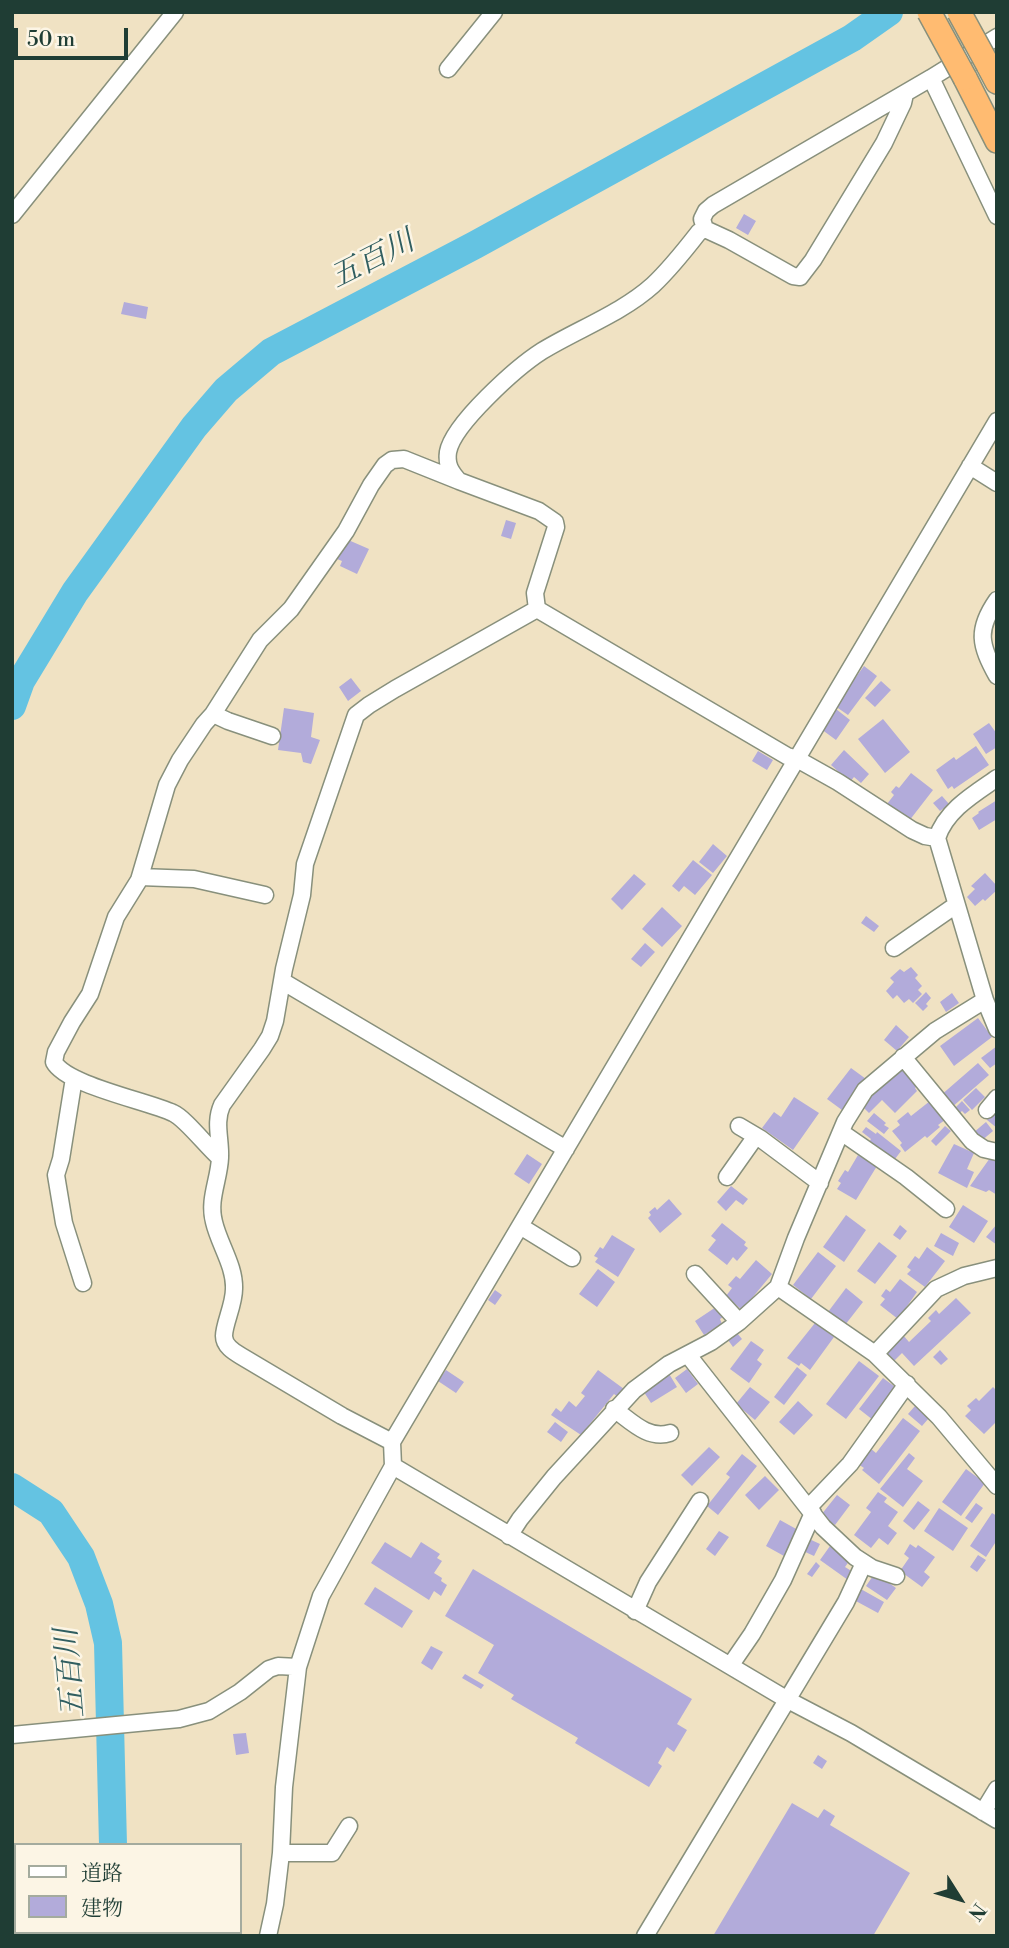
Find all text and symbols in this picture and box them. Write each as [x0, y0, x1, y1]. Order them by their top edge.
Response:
scale bar [18, 14, 131, 58]
text: 50 m [27, 27, 75, 53]
water label: 五百川 [325, 225, 421, 297]
water label: 五百川 [50, 1627, 94, 1719]
legend [14, 1843, 242, 1934]
text: 道路 [81, 1861, 123, 1887]
north arrow [925, 1864, 995, 1934]
text: 建物 [81, 1896, 123, 1922]
text: N [963, 1898, 991, 1925]

